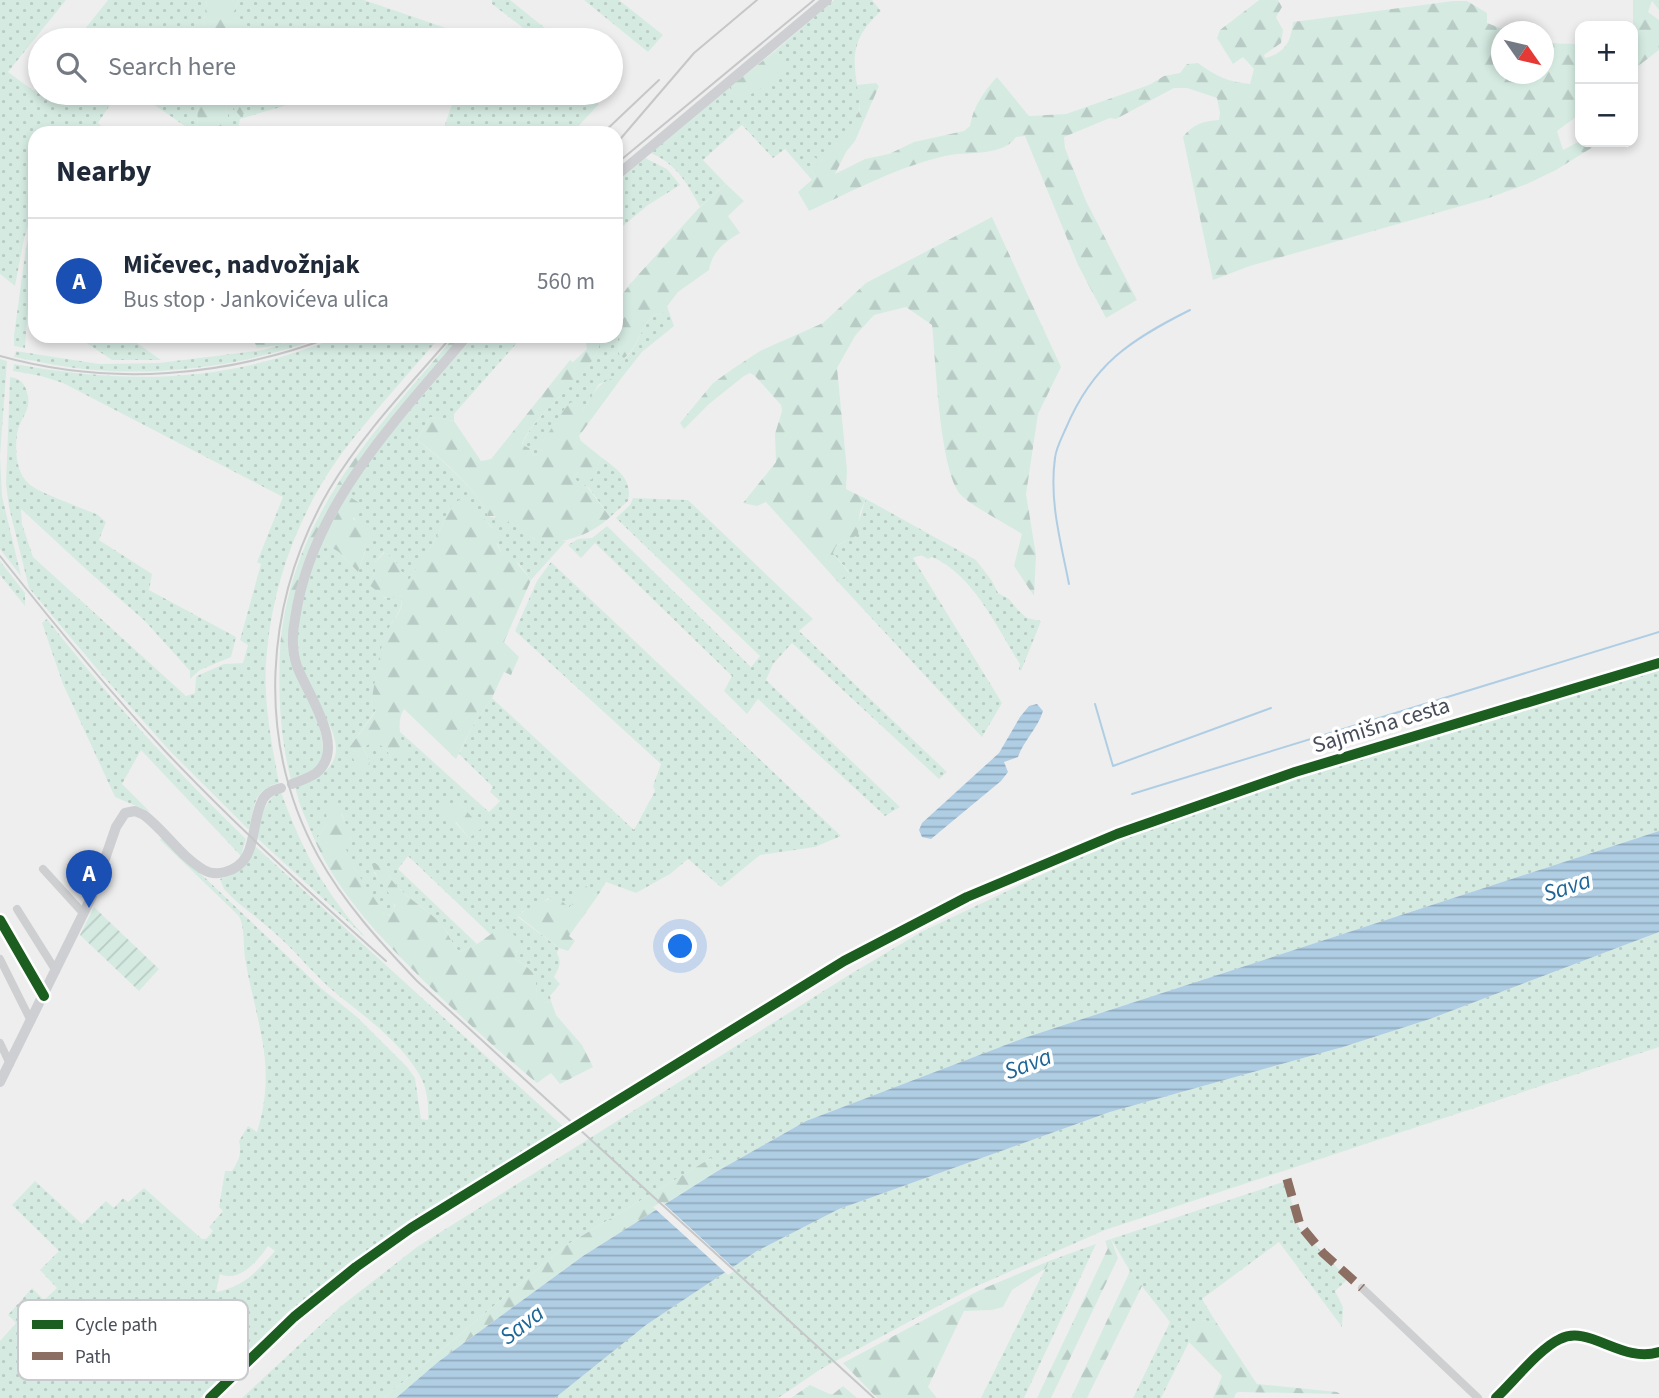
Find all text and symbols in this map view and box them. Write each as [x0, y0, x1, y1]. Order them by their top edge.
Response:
north arrow [1491, 21, 1554, 84]
map controls [1575, 21, 1638, 147]
button: + [1575, 21, 1638, 84]
search box [28, 28, 623, 105]
icon: search [52, 48, 90, 86]
text: Search here [108, 48, 236, 85]
button: − [1575, 84, 1638, 147]
text: Nearby [56, 150, 151, 193]
text: Mičevec, nadvožnjak [123, 246, 360, 283]
text: A [72, 265, 86, 298]
text: 560 m [537, 265, 595, 298]
text: Bus stop · Jankovićeva ulica [123, 283, 389, 316]
street label: Sajmišna cesta [1308, 688, 1454, 762]
pin: A [66, 850, 112, 908]
water label: Sava [1539, 863, 1596, 911]
your location [663, 929, 697, 963]
water label: Sava [999, 1039, 1057, 1089]
water label: Sava [492, 1296, 552, 1354]
legend [18, 1300, 248, 1380]
text: Cycle path [75, 1312, 157, 1339]
text: Path [75, 1344, 111, 1371]

